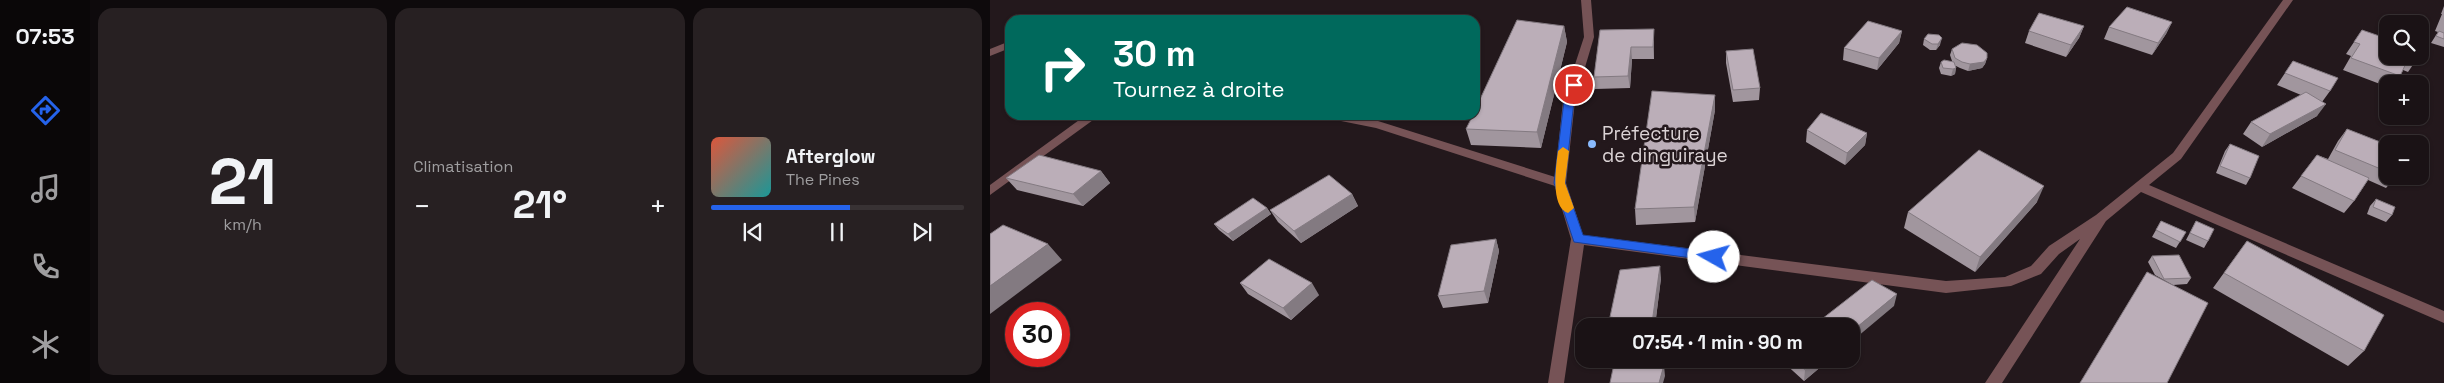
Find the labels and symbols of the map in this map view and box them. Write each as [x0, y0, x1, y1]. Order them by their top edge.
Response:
pin [1553, 64, 1595, 106]
place label: Préfecture de dinguiraye [1602, 121, 1728, 168]
marker: Préfecture de dinguiraye [1586, 138, 1598, 150]
position arrow [1687, 230, 1739, 282]
speed limit sign: 30 [1005, 302, 1070, 367]

